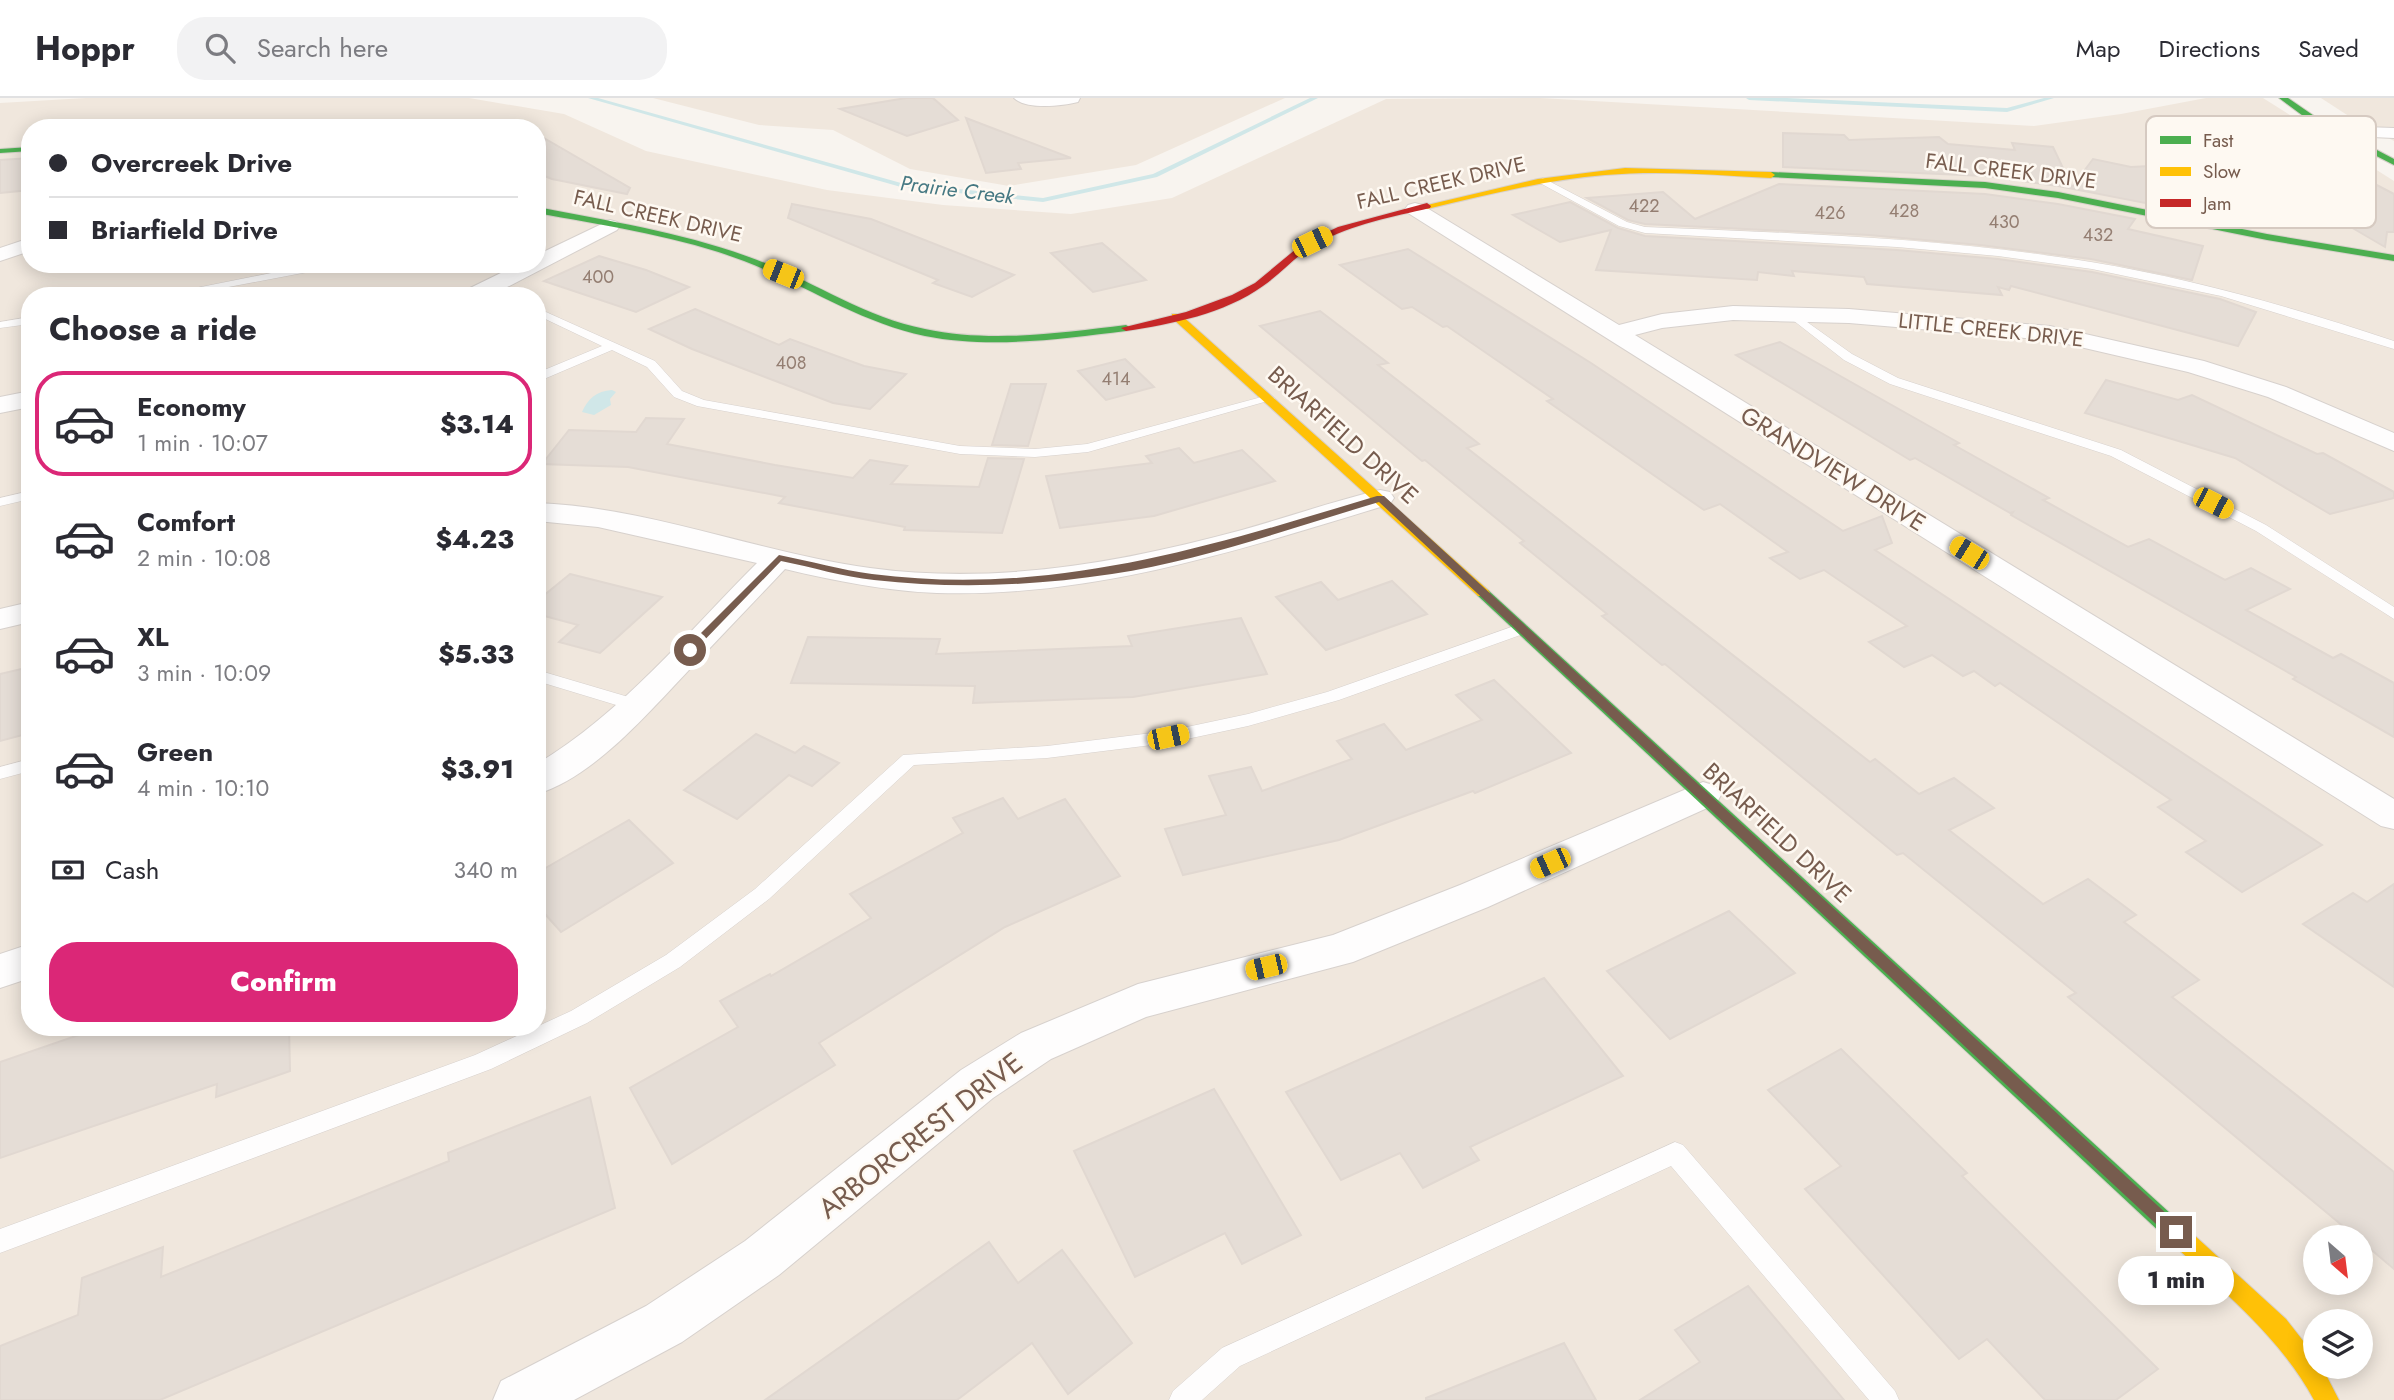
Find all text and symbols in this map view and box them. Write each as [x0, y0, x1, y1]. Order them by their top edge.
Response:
search box [177, 17, 667, 80]
text: Hoppr [35, 25, 135, 72]
icon: search [201, 29, 239, 67]
text: Search here [257, 29, 388, 67]
text: Map [2076, 31, 2121, 66]
text: Directions [2159, 31, 2260, 66]
text: Saved [2298, 31, 2359, 66]
legend [2146, 116, 2376, 228]
text: Fast [2203, 127, 2234, 154]
text: Overcreek Drive [91, 144, 292, 182]
street label: FALL CREEK DRIVE [1924, 146, 2098, 196]
street label: FALL CREEK DRIVE [1354, 149, 1528, 217]
text: Slow [2203, 158, 2241, 185]
water label: Prairie Creek [898, 168, 1017, 212]
street label: FALL CREEK DRIVE [571, 182, 745, 250]
text: Jam [2200, 190, 2232, 217]
house number: 422 [1629, 193, 1659, 219]
house number: 428 [1889, 198, 1919, 224]
house number: 426 [1814, 200, 1846, 226]
house number: 430 [1988, 209, 2020, 235]
text: Briarfield Drive [91, 211, 278, 249]
house number: 432 [2083, 222, 2113, 248]
car [1289, 223, 1336, 261]
car [760, 256, 807, 292]
house number: 400 [582, 264, 614, 290]
street label: LITTLE CREEK DRIVE [1897, 305, 2085, 355]
text: Choose a ride [49, 306, 257, 352]
house number: 408 [775, 350, 807, 376]
street label: BRIARFIELD DRIVE [1260, 357, 1426, 512]
house number: 414 [1101, 366, 1131, 392]
text: Economy [137, 388, 246, 426]
icon: car [53, 392, 116, 455]
street label: GRANDVIEW DRIVE [1734, 397, 1933, 540]
text: $3.14 [440, 405, 514, 443]
text: 1 min · 10:07 [137, 426, 268, 460]
car [2190, 484, 2237, 522]
text: Comfort [137, 503, 235, 541]
icon: car [53, 507, 116, 570]
text: $4.23 [435, 520, 514, 558]
car [1946, 533, 1993, 573]
text: 2 min · 10:08 [137, 541, 271, 575]
text: XL [137, 618, 169, 656]
icon: car [53, 622, 116, 685]
route start [674, 634, 706, 666]
text: $5.33 [438, 635, 514, 673]
text: 3 min · 10:09 [137, 656, 271, 690]
car [1146, 722, 1191, 752]
text: Green [137, 733, 213, 771]
icon: car [53, 737, 116, 800]
text: $3.91 [441, 750, 514, 788]
street label: BRIARFIELD DRIVE [1695, 754, 1860, 911]
text: 4 min · 10:10 [137, 771, 269, 805]
car [1527, 845, 1574, 881]
icon: cash [49, 851, 87, 889]
text: Cash [105, 851, 159, 889]
text: 340 m [453, 853, 518, 887]
button: Confirm [49, 942, 518, 1022]
car [1244, 952, 1289, 982]
street label: ARBORCREST DRIVE [809, 1042, 1031, 1229]
route end [2160, 1216, 2192, 1248]
north arrow [2303, 1225, 2373, 1295]
map controls [2303, 1225, 2373, 1379]
callout: 1 min [2118, 1256, 2234, 1306]
text: 1 min [2147, 1263, 2205, 1297]
button: layers [2303, 1309, 2373, 1379]

